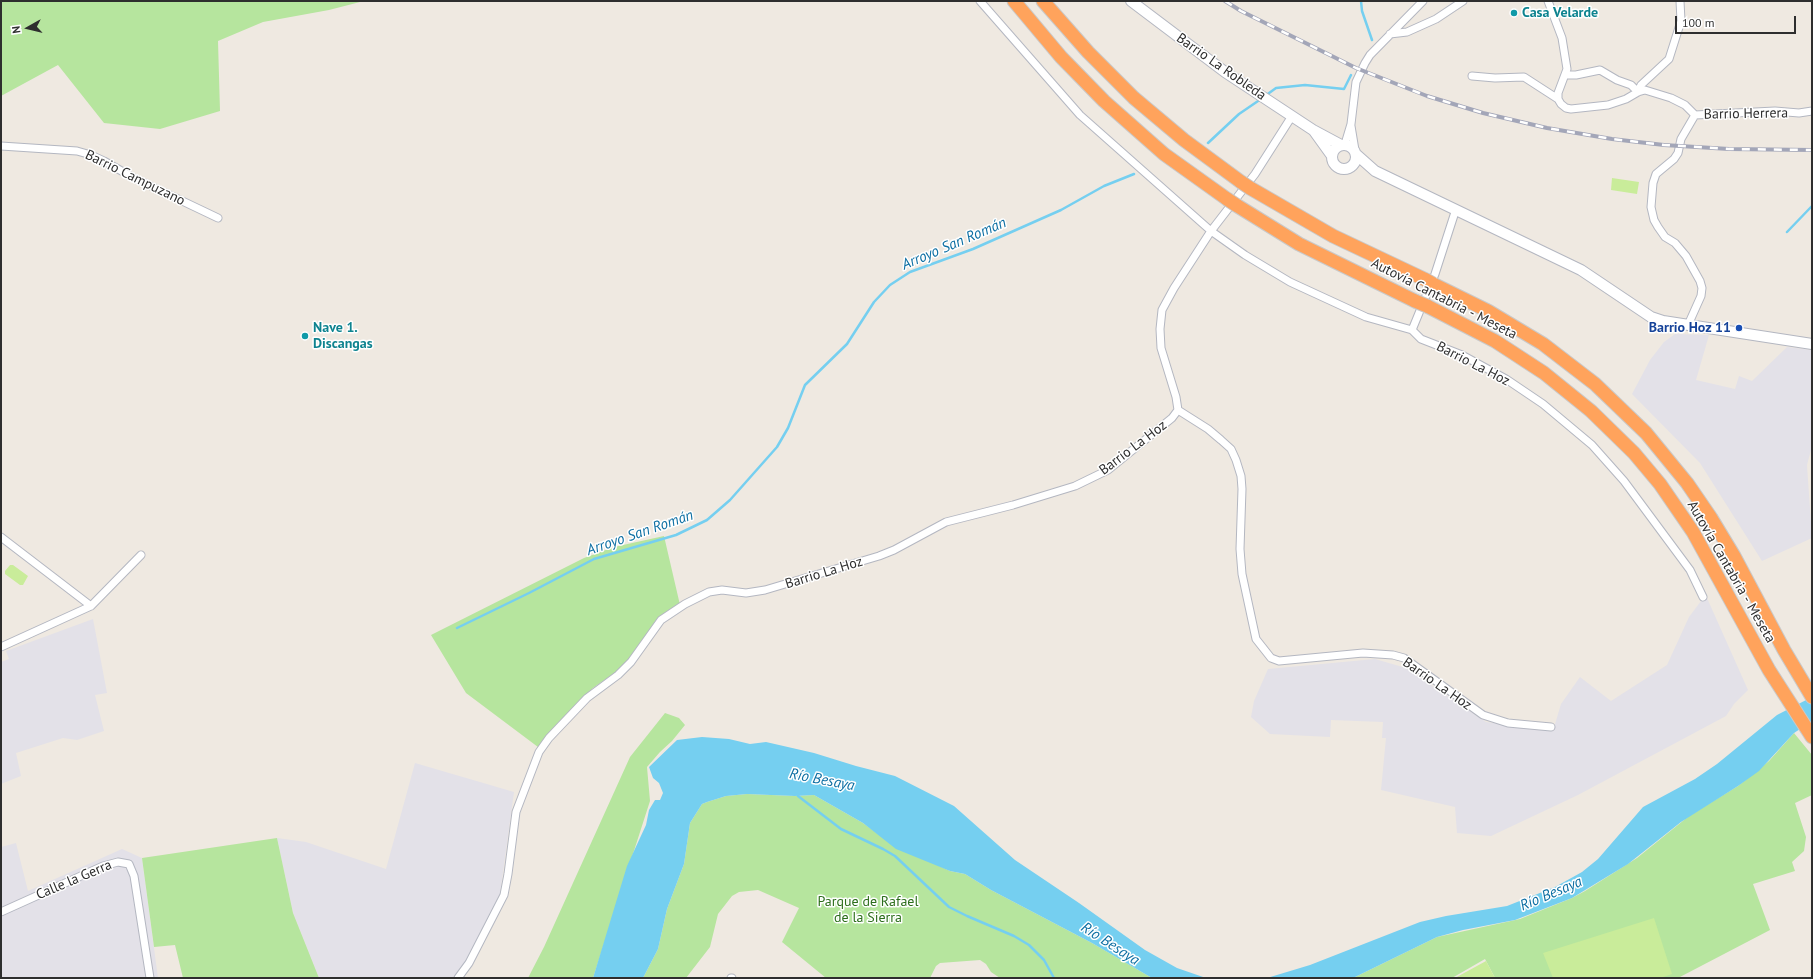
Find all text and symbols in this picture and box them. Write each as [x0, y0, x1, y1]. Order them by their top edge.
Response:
place label: Casa Velarde [1522, 5, 1598, 21]
north arrow [8, 8, 48, 48]
marker: Casa Velarde [1509, 8, 1519, 18]
scale bar [1677, 8, 1798, 34]
text: 100 m [1682, 15, 1715, 30]
text: N [9, 25, 24, 34]
street label: Barrio La Robleda [1173, 30, 1269, 104]
street label: Barrio Herrera [1704, 105, 1788, 123]
street label: Barrio Campuzano [82, 147, 188, 209]
water label: Arroyo San Román [899, 214, 1009, 274]
street label: Autovía Cantabria - Meseta [1368, 255, 1520, 343]
place label: Nave 1. Discangas [313, 320, 373, 352]
place label: Barrio Hoz 11 [1649, 320, 1731, 336]
marker: Barrio Hoz 11 [1734, 323, 1744, 333]
marker: Nave 1. Discangas [300, 331, 310, 341]
street label: Barrio La Hoz [1433, 338, 1513, 390]
street label: Barrio La Hoz [1096, 417, 1170, 479]
street label: Autovía Cantabria - Meseta [1683, 498, 1779, 646]
water label: Arroyo San Román [584, 506, 696, 560]
street label: Barrio La Hoz [783, 553, 865, 593]
street label: Barrio La Hoz [1399, 654, 1475, 714]
water label: Río Besaya [788, 765, 856, 795]
street label: Calle la Gerra [34, 857, 114, 903]
water label: Río Besaya [1517, 873, 1585, 915]
park label: Parque de Rafael de la Sierra [817, 894, 919, 926]
water label: Río Besaya [1077, 919, 1143, 969]

